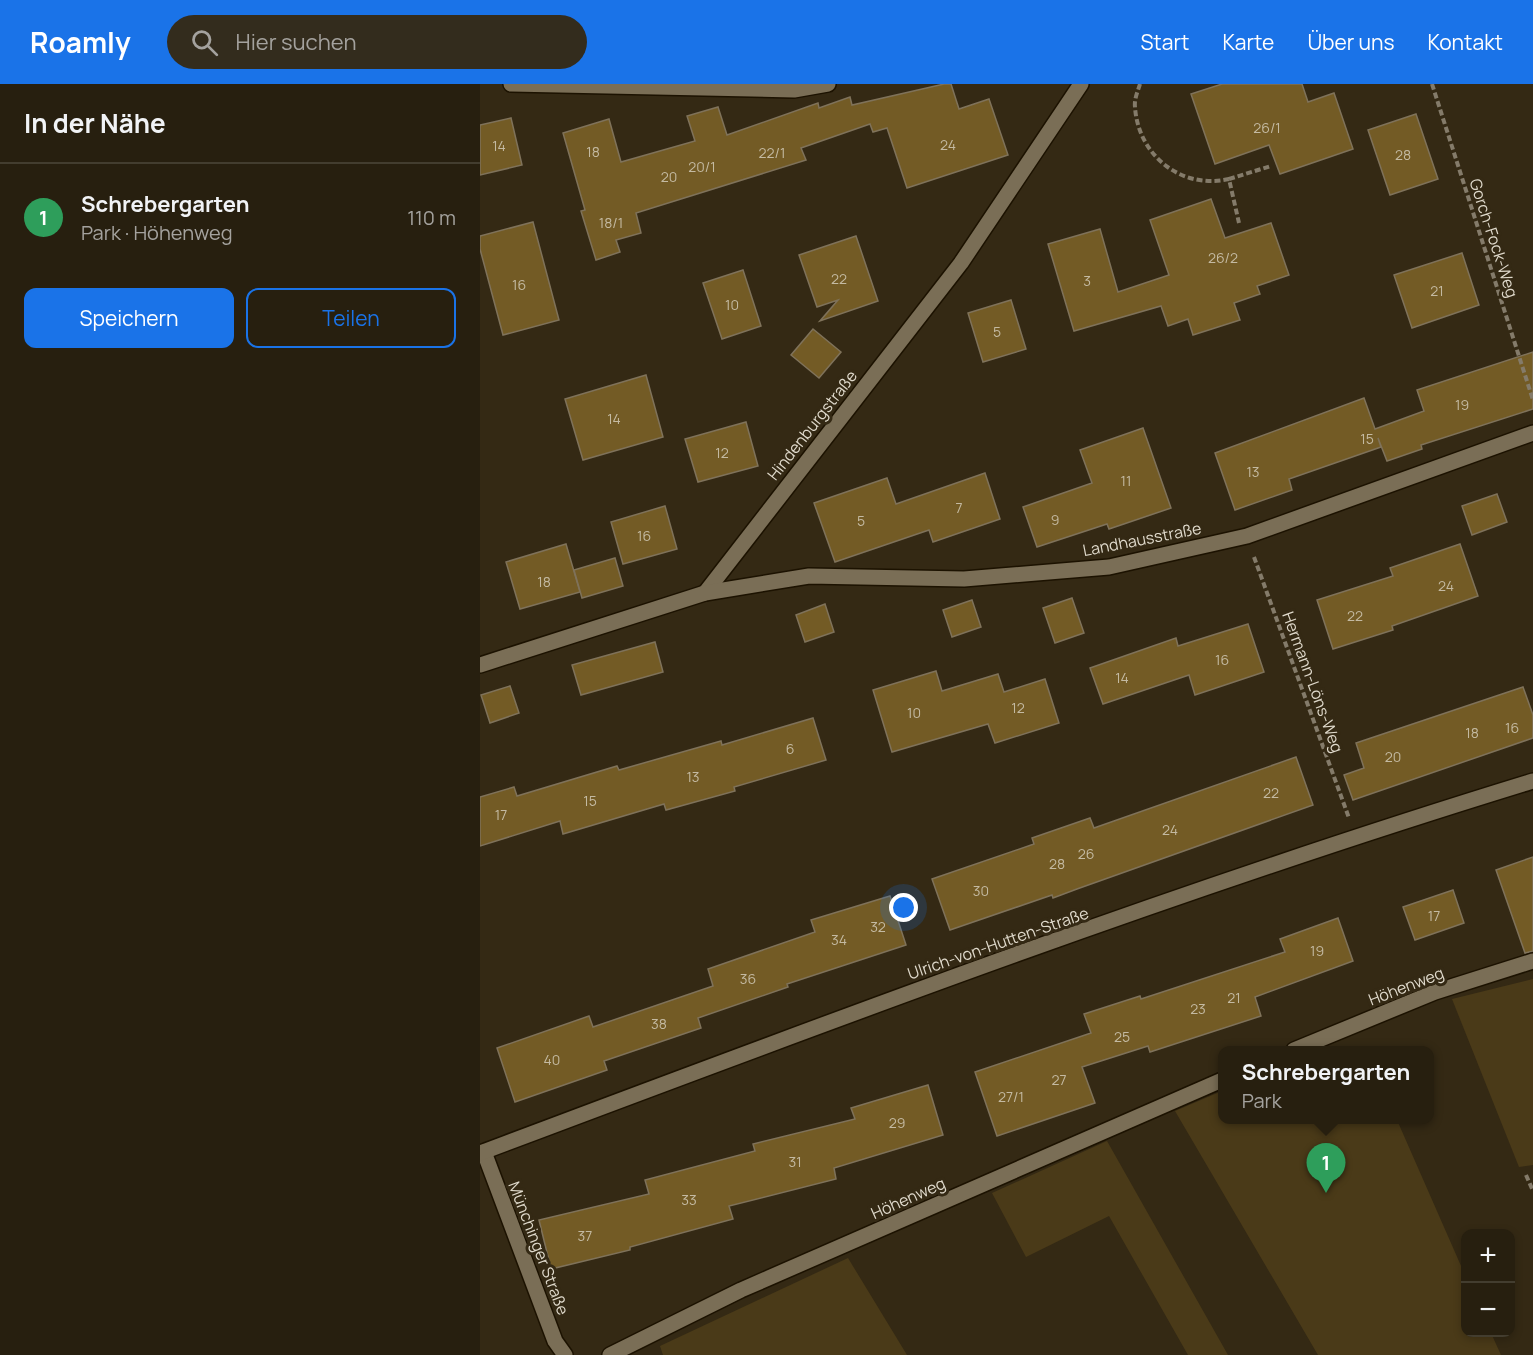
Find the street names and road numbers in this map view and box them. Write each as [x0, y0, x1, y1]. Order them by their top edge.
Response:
street label: Gorch-Fock-Weg [1464, 176, 1524, 300]
street label: Hindenburgstraße [762, 365, 862, 485]
street label: Landhausstraße [1081, 517, 1203, 561]
street label: Hermann-Löns-Weg [1277, 608, 1349, 756]
street label: Ulrich-von-Hutten-Straße [904, 902, 1092, 984]
street label: Höhenweg [1365, 962, 1447, 1010]
street label: Höhenweg [867, 1172, 949, 1224]
street label: Münchinger Straße [503, 1178, 575, 1318]

